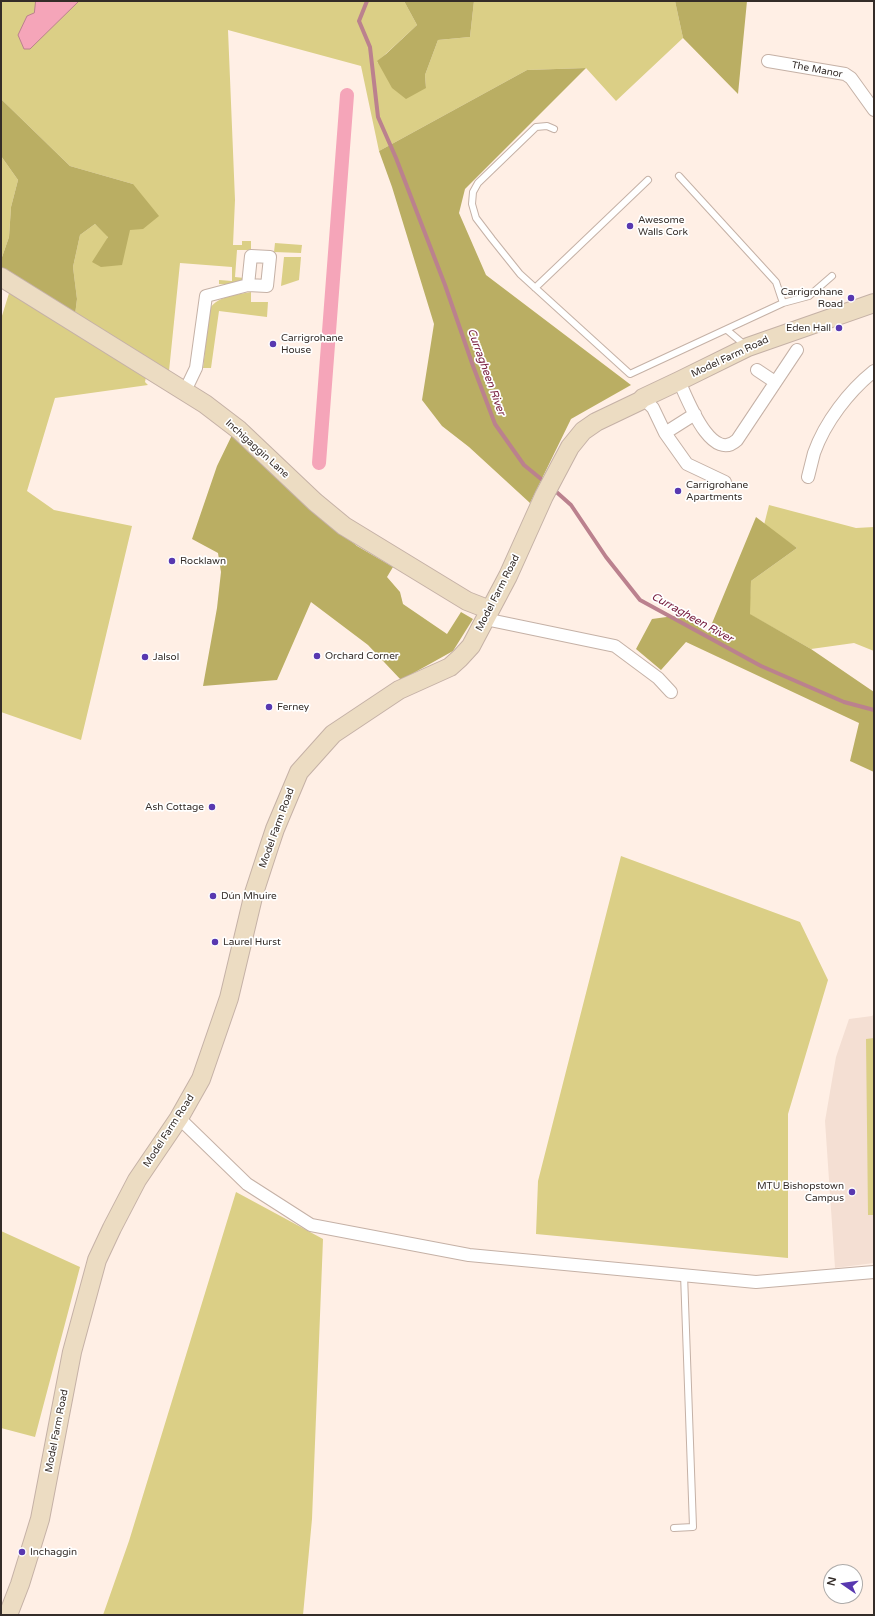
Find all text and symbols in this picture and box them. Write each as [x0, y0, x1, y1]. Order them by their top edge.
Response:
street label: The Manor [790, 59, 844, 81]
place label: Awesome Walls Cork [638, 214, 688, 238]
marker: Awesome Walls Cork [625, 221, 635, 231]
place label: Carrigrohane Road [781, 286, 843, 310]
marker: Carrigrohane Road [846, 293, 856, 303]
place label: Eden Hall [786, 322, 831, 334]
marker: Eden Hall [834, 323, 844, 333]
water label: Curragheen River [464, 327, 508, 417]
place label: Carrigrohane House [281, 332, 343, 356]
street label: Model Farm Road [689, 334, 771, 380]
marker: Carrigrohane House [268, 339, 278, 349]
street label: Inchigaggin Lane [223, 417, 291, 481]
place label: Carrigrohane Apartments [686, 479, 748, 502]
marker: Carrigrohane Apartments [673, 486, 683, 496]
street label: Model Farm Road [474, 553, 522, 633]
place label: Rocklawn [180, 555, 226, 567]
marker: Rocklawn [167, 556, 177, 566]
water label: Curragheen River [649, 590, 735, 646]
place label: Orchard Corner [325, 650, 399, 662]
place label: Jalsol [153, 651, 179, 663]
marker: Orchard Corner [312, 651, 322, 661]
marker: Jalsol [140, 652, 150, 662]
place label: Ferney [277, 701, 309, 713]
marker: Ferney [264, 702, 274, 712]
street label: Model Farm Road [257, 786, 297, 870]
place label: Ash Cottage [145, 801, 204, 813]
marker: Ash Cottage [207, 802, 217, 812]
place label: Dún Mhuire [221, 890, 277, 902]
marker: Dún Mhuire [208, 891, 218, 901]
place label: Laurel Hurst [223, 936, 281, 948]
marker: Laurel Hurst [210, 937, 220, 947]
street label: Model Farm Road [141, 1092, 197, 1170]
place label: MTU Bishopstown Campus [757, 1180, 844, 1204]
marker: MTU Bishopstown Campus [847, 1187, 857, 1197]
street label: Model Farm Road [43, 1388, 71, 1474]
place label: Inchaggin [30, 1546, 77, 1558]
marker: Inchaggin [17, 1547, 27, 1557]
north arrow [823, 1564, 863, 1604]
text: N [824, 1576, 839, 1587]

